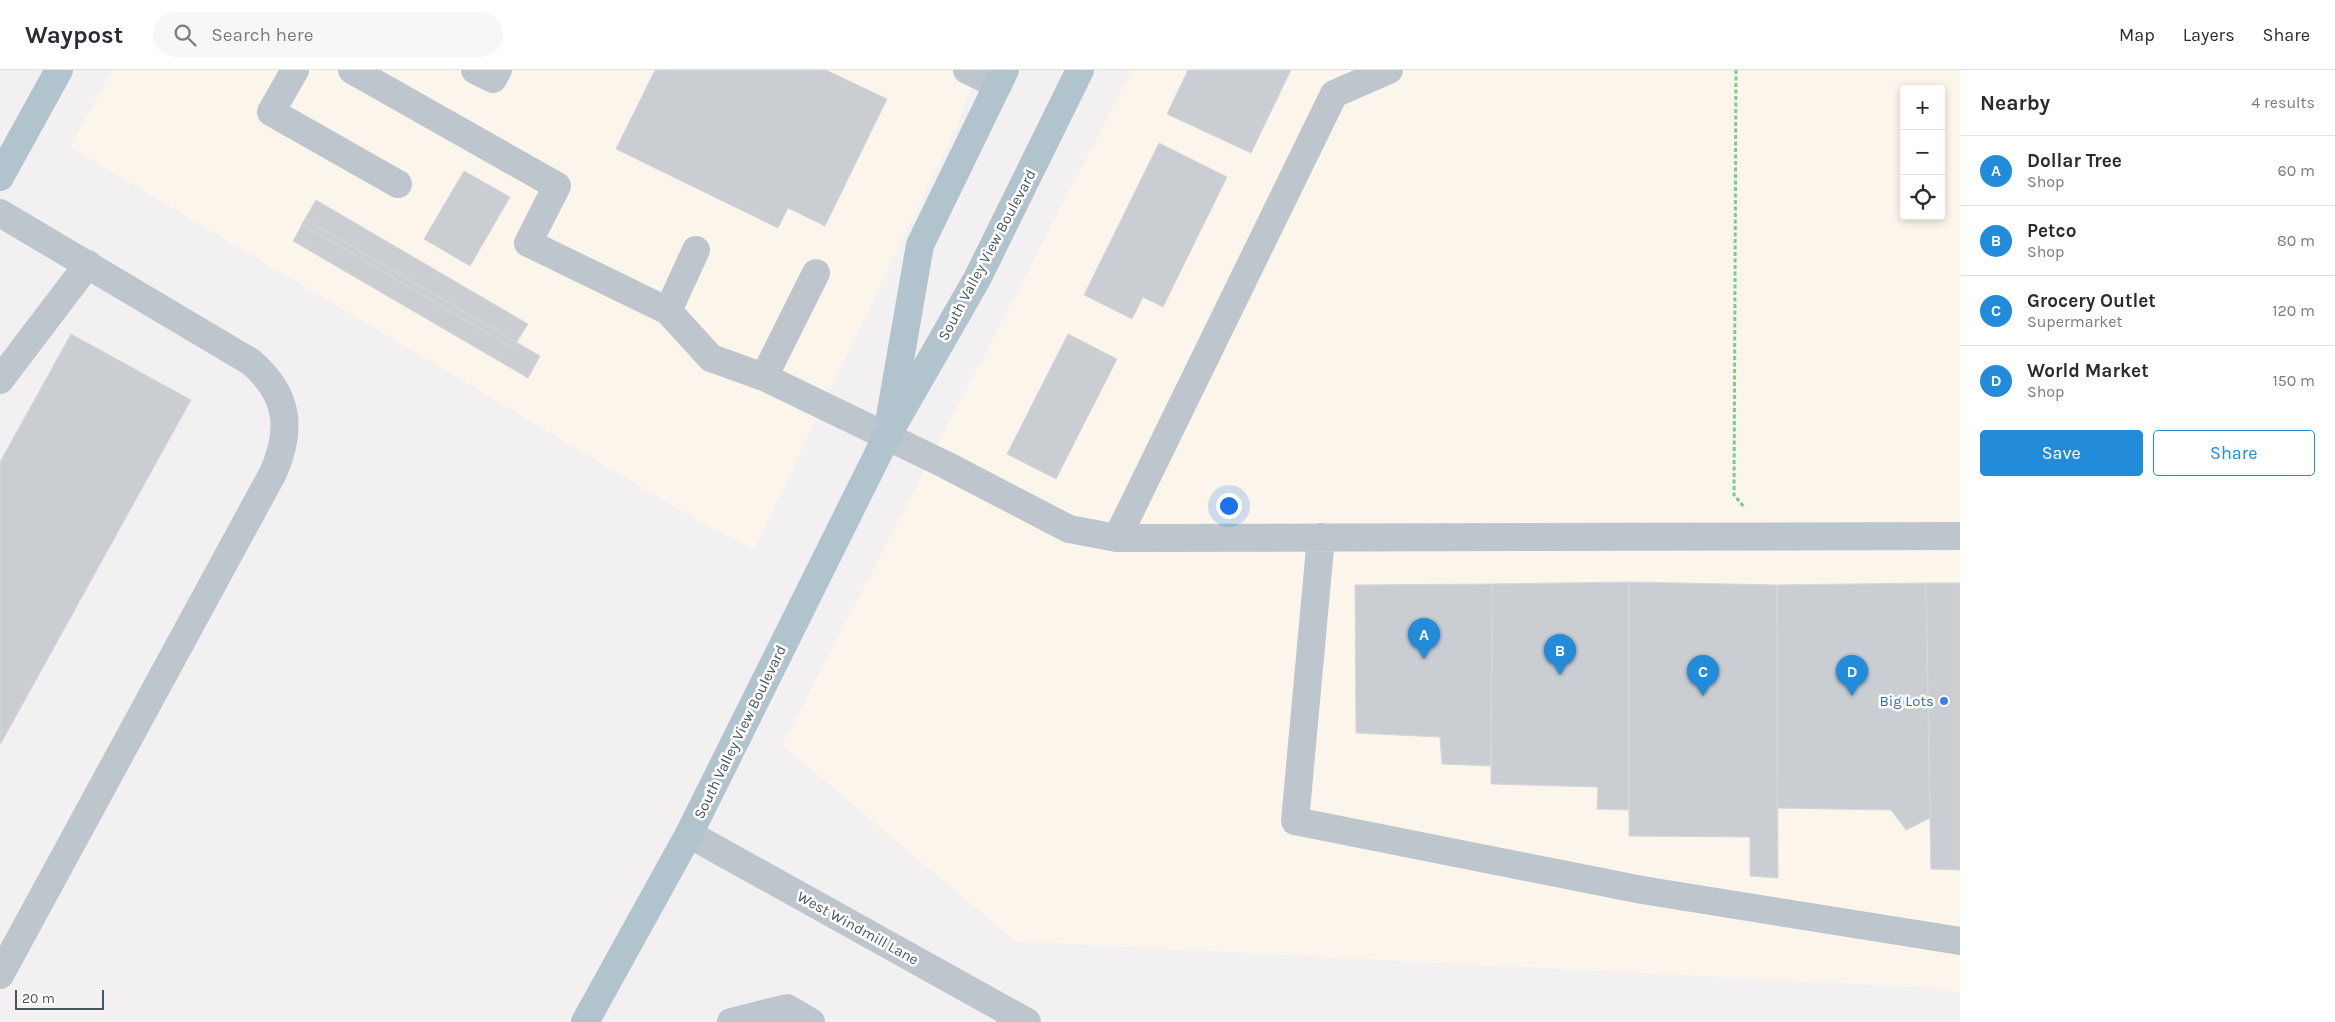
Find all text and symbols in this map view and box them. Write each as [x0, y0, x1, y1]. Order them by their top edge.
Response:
search box [153, 12, 503, 57]
text: Waypost [25, 21, 123, 49]
icon: search [171, 21, 199, 49]
text: Search here [211, 24, 313, 46]
text: Map [2119, 24, 2155, 46]
text: Layers [2183, 24, 2235, 46]
text: Share [2263, 24, 2310, 46]
map controls [1900, 85, 1945, 220]
button: + [1900, 85, 1945, 130]
text: Nearby [1980, 91, 2050, 115]
text: 4 results [2251, 93, 2315, 112]
button: − [1900, 130, 1945, 175]
text: Dollar Tree [2027, 150, 2122, 172]
text: A [1991, 161, 2001, 180]
text: 60 m [2278, 161, 2315, 180]
street label: South Valley View Boulevard [934, 166, 1040, 344]
text: Shop [2027, 172, 2064, 191]
button: locate [1900, 175, 1945, 220]
text: Petco [2027, 220, 2076, 242]
text: B [1991, 231, 2001, 250]
text: 80 m [2277, 231, 2315, 250]
text: Shop [2027, 242, 2064, 261]
text: Grocery Outlet [2027, 290, 2156, 312]
text: C [1991, 301, 2001, 320]
text: 120 m [2272, 301, 2315, 320]
text: Supermarket [2027, 312, 2123, 331]
text: World Market [2027, 360, 2149, 382]
text: D [1991, 371, 2001, 390]
text: 150 m [2272, 371, 2315, 390]
text: Shop [2027, 382, 2064, 401]
button: Save [1980, 430, 2143, 476]
button: Share [2153, 430, 2315, 476]
your location [1216, 493, 1242, 519]
pin: A [1408, 618, 1440, 659]
pin: B [1544, 634, 1576, 675]
street label: South Valley View Boulevard [690, 642, 790, 822]
pin: C [1687, 655, 1719, 696]
pin: D [1836, 655, 1868, 696]
place label: Big Lots [1879, 692, 1934, 710]
marker: Big Lots [1938, 695, 1950, 707]
street label: West Windmill Lane [794, 887, 922, 969]
scale bar [15, 987, 104, 1010]
text: 20 m [22, 990, 55, 1007]

